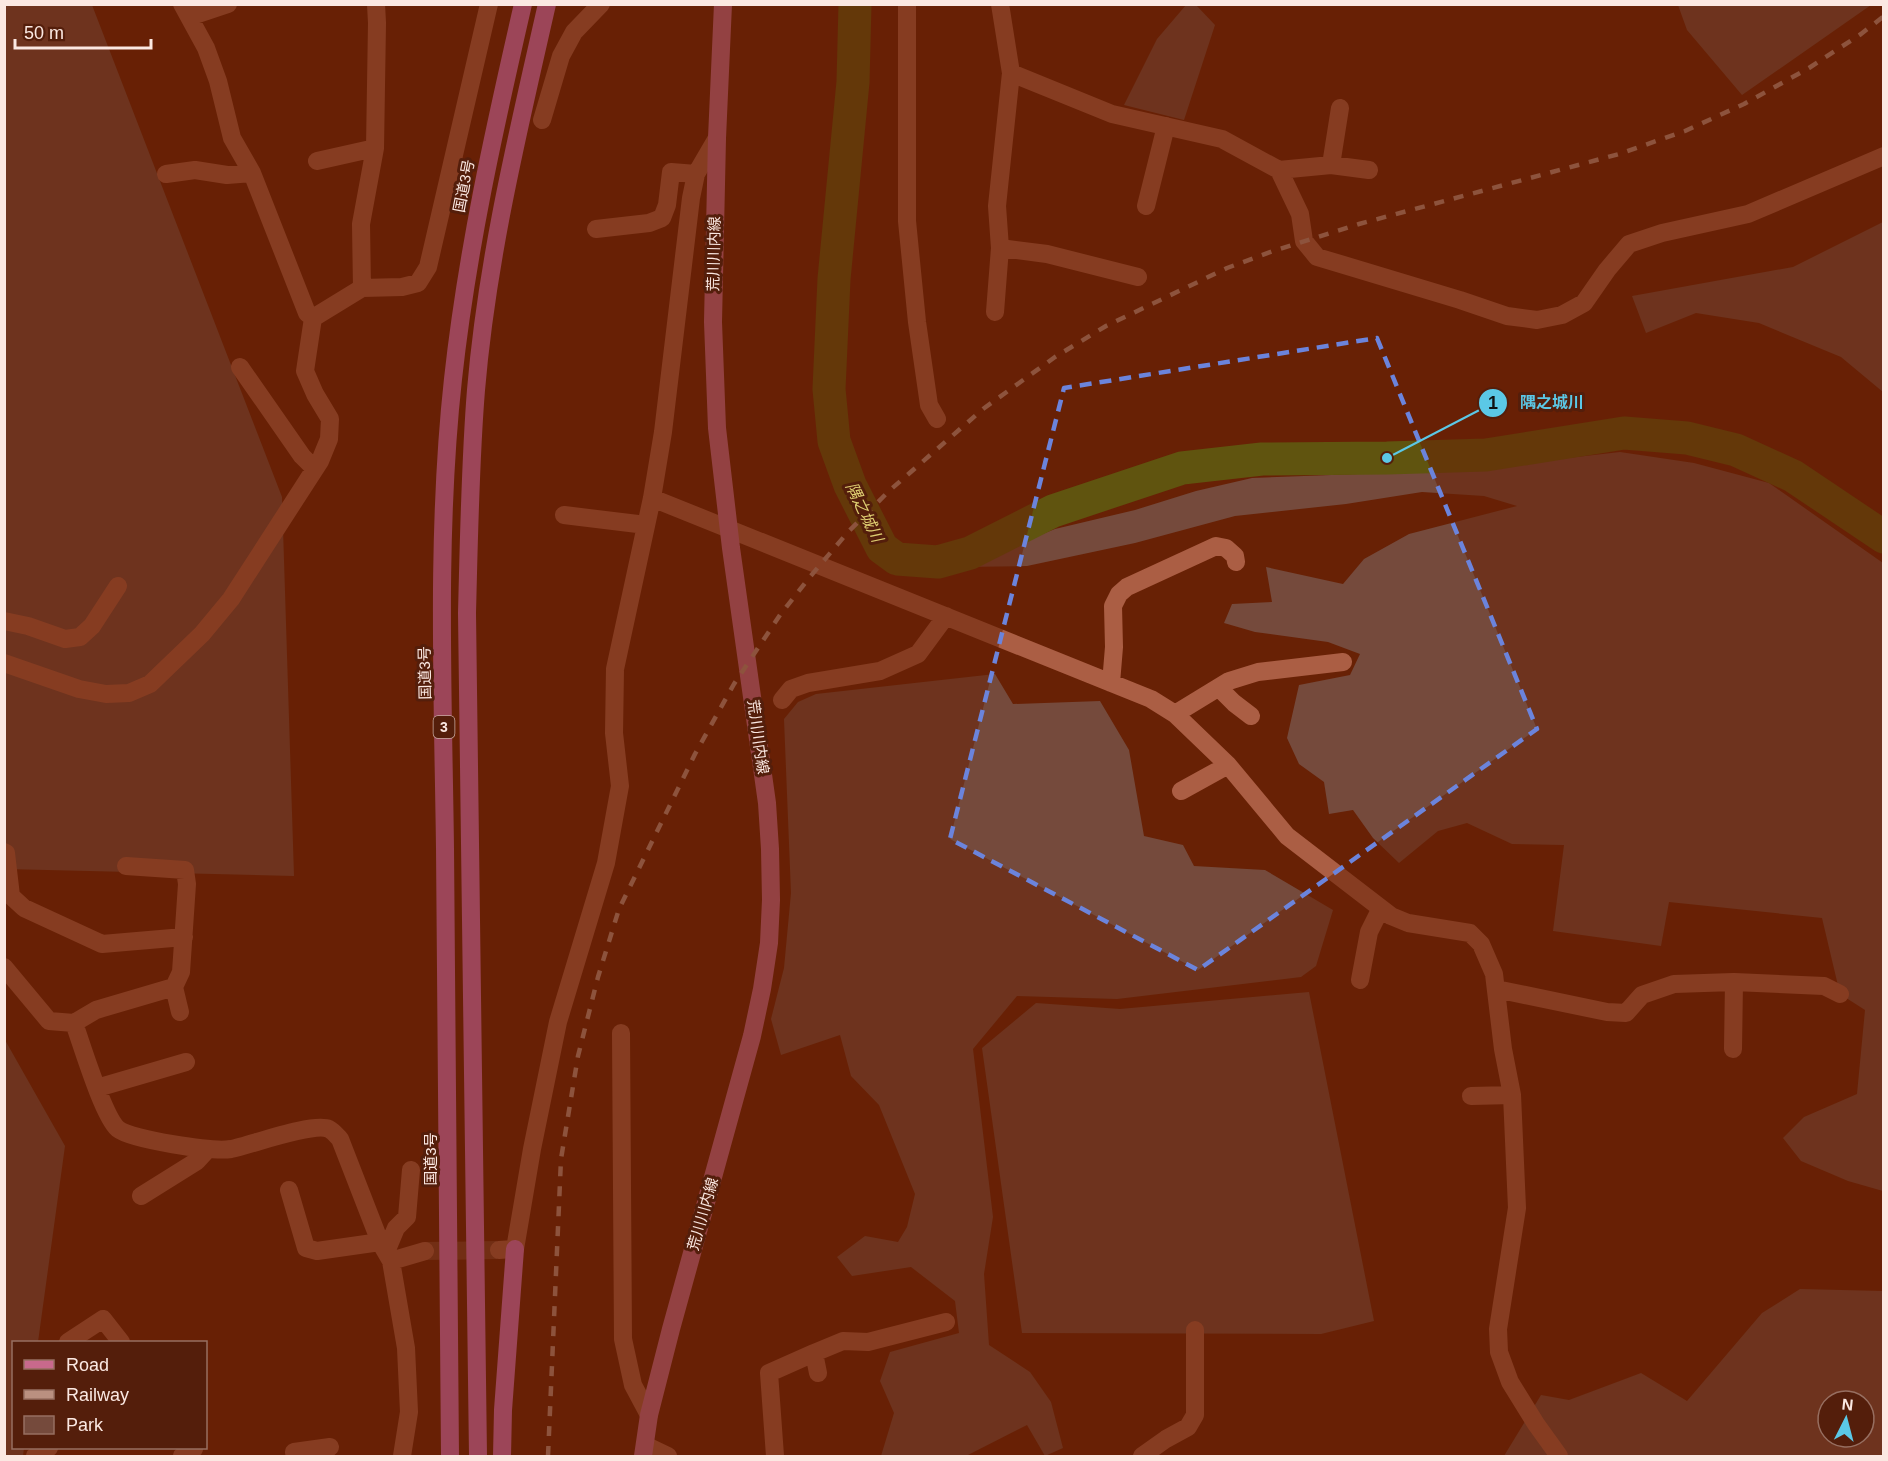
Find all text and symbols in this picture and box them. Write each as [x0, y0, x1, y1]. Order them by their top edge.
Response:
scale bar [15, 12, 152, 50]
text: 50 m [24, 23, 64, 43]
street label: 国道3号 [450, 158, 477, 214]
street label: 荒川川内線 [704, 216, 723, 292]
callout: 隅之城川 [1478, 386, 1596, 420]
text: 1 [1488, 393, 1498, 413]
text: 隅之城川 [1520, 393, 1584, 411]
water label: 隅之城川 [843, 480, 887, 546]
street label: 国道3号 [416, 646, 433, 700]
street label: 荒川川内線 [745, 699, 772, 775]
road number: 3 [434, 716, 454, 738]
street label: 国道3号 [422, 1132, 439, 1186]
street label: 荒川川内線 [684, 1175, 721, 1252]
legend [12, 1341, 207, 1449]
text: Road [66, 1355, 109, 1375]
text: Railway [66, 1385, 129, 1405]
north arrow [1816, 1389, 1876, 1449]
text: N [1841, 1396, 1854, 1414]
text: Park [66, 1415, 104, 1435]

